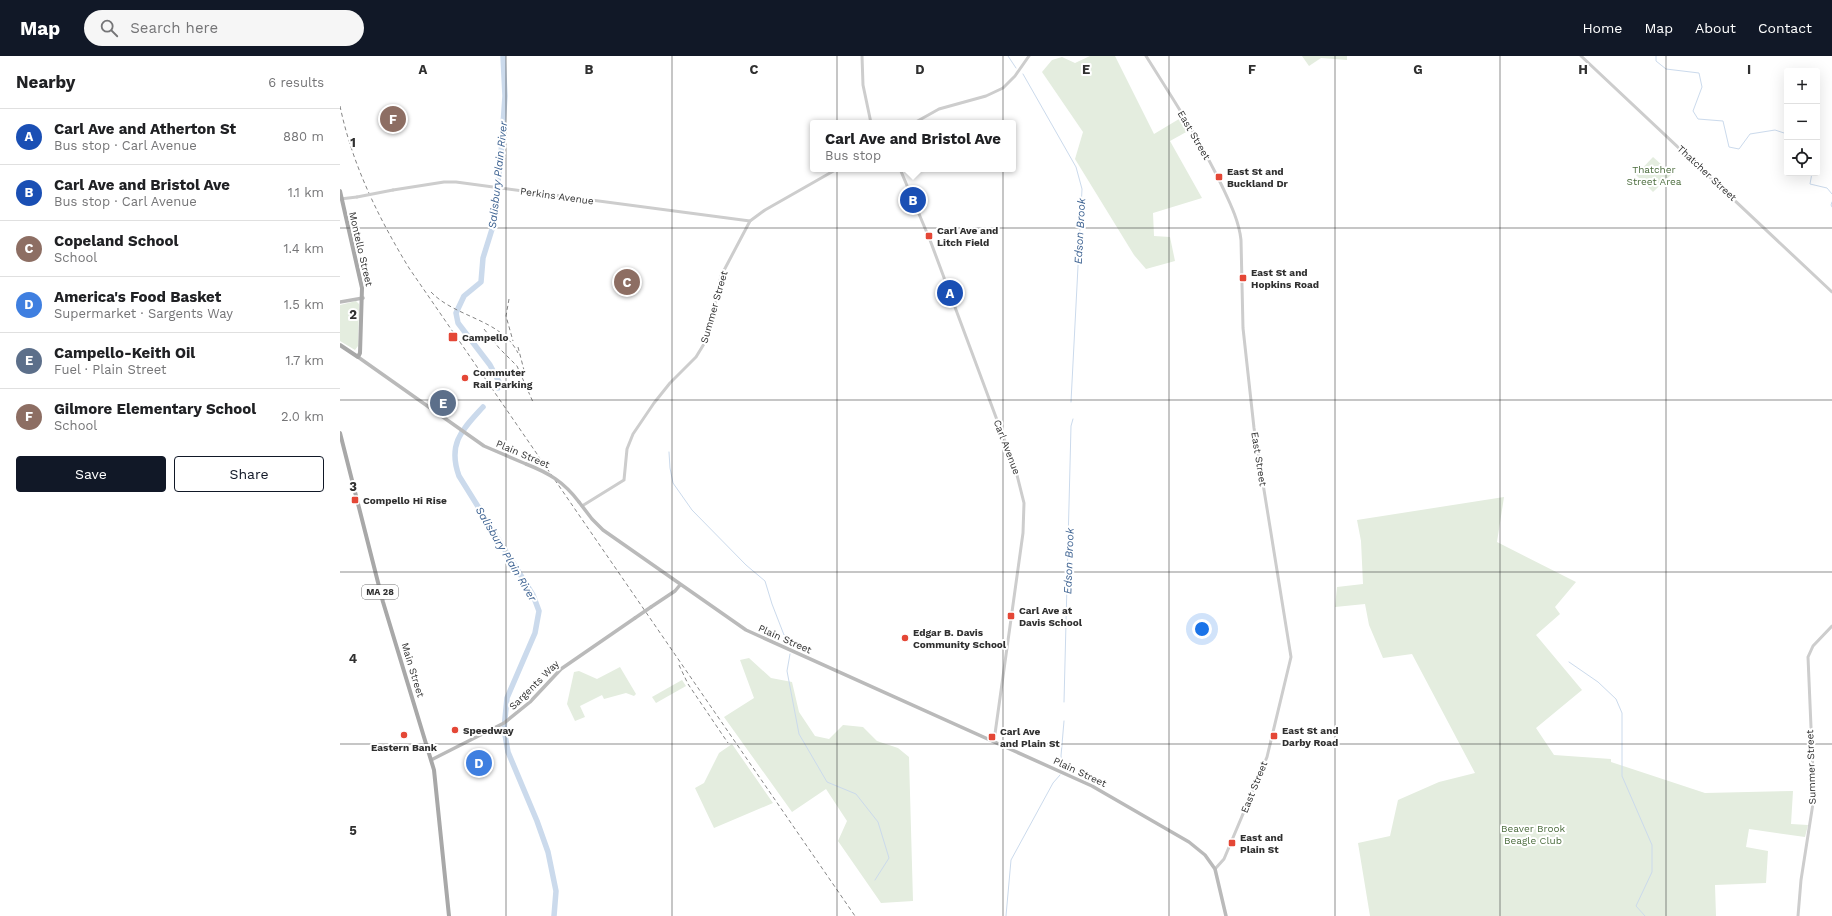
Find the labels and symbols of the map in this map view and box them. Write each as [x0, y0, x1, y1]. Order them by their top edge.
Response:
text: A [419, 62, 428, 77]
text: B [585, 62, 594, 77]
text: C [750, 62, 759, 77]
text: D [915, 62, 925, 77]
text: E [1082, 62, 1090, 77]
text: F [1248, 62, 1256, 77]
text: G [1413, 62, 1423, 77]
text: H [1578, 62, 1588, 77]
text: I [1747, 62, 1751, 77]
pin: F [380, 104, 406, 134]
street label: East Street [1175, 108, 1213, 162]
water label: Salisbury Plain River [486, 120, 510, 229]
text: 1 [350, 135, 356, 150]
street label: Thatcher Street [1675, 143, 1739, 204]
park label: Thatcher Street Area [1626, 164, 1682, 187]
place label: East St and Buckland Dr [1227, 166, 1289, 189]
marker: East St and Buckland Dr [1214, 172, 1224, 182]
street label: Perkins Avenue [520, 185, 595, 207]
pin: B [900, 185, 926, 215]
water label: Edson Brook [1072, 197, 1088, 264]
street label: Montello Street [347, 211, 375, 288]
place label: Carl Ave and Litch Field [937, 225, 998, 248]
marker: Carl Ave and Litch Field [924, 231, 934, 241]
pin: C [614, 267, 640, 297]
place label: East St and Hopkins Road [1251, 267, 1319, 290]
street label: Summer Street [698, 269, 730, 344]
marker: East St and Hopkins Road [1238, 273, 1248, 283]
pin: A [937, 278, 963, 308]
text: 2 [349, 307, 357, 322]
marker: Campello [447, 331, 459, 343]
place label: Campello [462, 332, 509, 343]
place label: Commuter Rail Parking [473, 367, 533, 390]
marker: Commuter Rail Parking [460, 373, 470, 383]
pin: E [430, 388, 456, 418]
street label: Carl Avenue [992, 418, 1023, 476]
street label: East Street [1249, 431, 1269, 488]
street label: Plain Street [495, 438, 552, 471]
text: 3 [349, 479, 357, 494]
marker: Compello Hi Rise [350, 495, 360, 505]
place label: Compello Hi Rise [363, 495, 447, 506]
water label: Salisbury Plain River [473, 504, 540, 604]
water label: Edson Brook [1061, 527, 1077, 594]
road number: MA 28 [362, 585, 398, 599]
place label: Carl Ave at Davis School [1019, 605, 1083, 628]
marker: Carl Ave at Davis School [1006, 611, 1016, 621]
your location [1192, 619, 1212, 639]
street label: Plain Street [757, 622, 814, 656]
place label: Edgar B. Davis Community School [913, 627, 1007, 650]
marker: Edgar B. Davis Community School [900, 633, 910, 643]
street label: Main Street [399, 641, 427, 699]
text: 4 [349, 651, 358, 666]
street label: Sargents Way [507, 657, 562, 712]
marker: Speedway [450, 725, 460, 735]
place label: Speedway [463, 725, 514, 736]
place label: East St and Darby Road [1282, 725, 1339, 748]
place label: Carl Ave and Plain St [1000, 726, 1060, 749]
street label: Summer Street [1804, 729, 1818, 805]
marker: Eastern Bank [399, 730, 409, 740]
marker: East St and Darby Road [1269, 731, 1279, 741]
marker: Carl Ave and Plain St [987, 732, 997, 742]
place label: Eastern Bank [371, 742, 438, 753]
pin: D [466, 748, 492, 778]
street label: Plain Street [1052, 755, 1109, 789]
street label: East Street [1239, 759, 1270, 815]
text: 5 [349, 823, 357, 838]
park label: Beaver Brook Beagle Club [1501, 823, 1565, 846]
place label: East and Plain St [1240, 832, 1283, 855]
marker: East and Plain St [1227, 838, 1237, 848]

